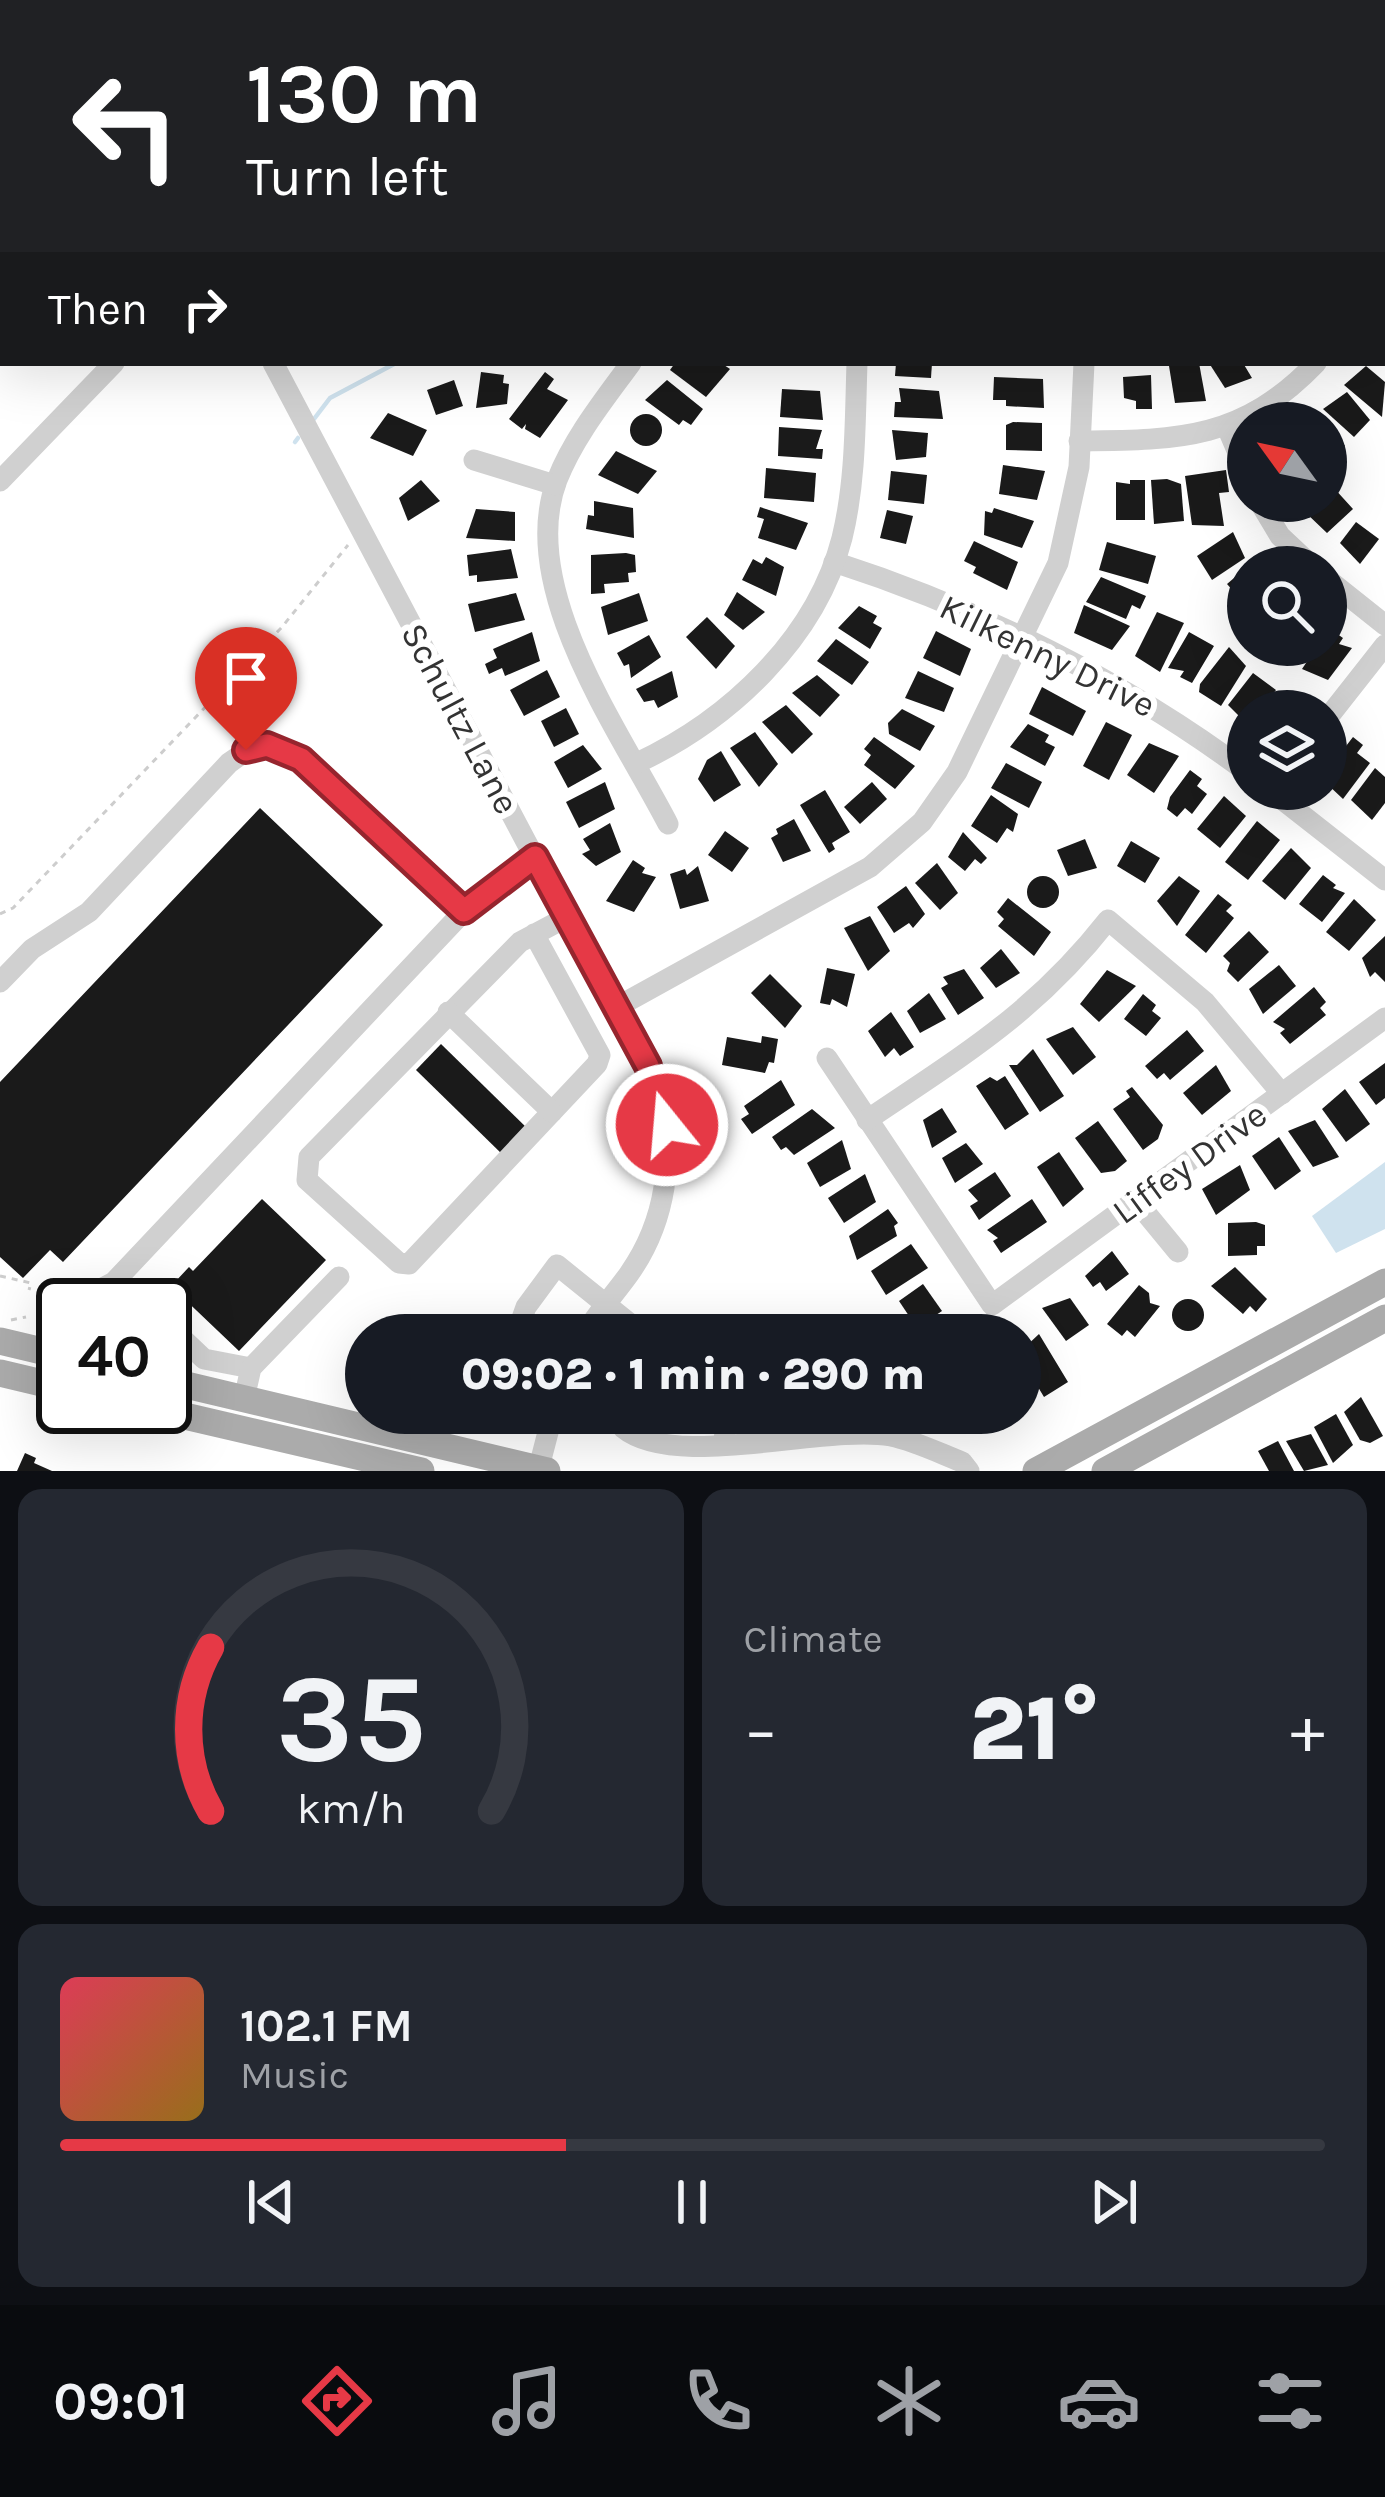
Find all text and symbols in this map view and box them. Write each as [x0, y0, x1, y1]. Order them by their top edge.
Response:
text: 130 m [246, 45, 482, 143]
icon: left [48, 48, 204, 204]
text: Turn left [246, 145, 449, 209]
icon: right [172, 276, 238, 342]
text: Then [48, 283, 148, 335]
north arrow [1227, 402, 1347, 522]
map controls [1227, 402, 1347, 810]
button: search [1227, 546, 1347, 666]
street label: Kilkenny Drive [933, 586, 1162, 726]
street label: Schultz Lane [392, 616, 528, 821]
pin [195, 627, 297, 750]
icon: arrive [213, 645, 279, 711]
button: layers [1227, 690, 1347, 810]
position arrow [604, 1062, 730, 1188]
street label: Liffey Drive [1104, 1093, 1275, 1233]
speed limit sign: 40 [36, 1278, 192, 1434]
text: 09:02 · 1 min · 290 m [461, 1348, 925, 1400]
text: Climate [744, 1616, 883, 1662]
text: 35 [276, 1646, 426, 1791]
text: 21° [969, 1676, 1100, 1782]
text: − [744, 1691, 778, 1769]
text: + [1290, 1691, 1325, 1769]
text: km/h [296, 1783, 405, 1833]
text: 102.1 FM [240, 2000, 413, 2052]
text: Music [240, 2052, 349, 2098]
icon: previous [238, 2169, 304, 2235]
icon: pause [659, 2169, 725, 2235]
icon: next [1081, 2169, 1147, 2235]
icon: directions [295, 2359, 379, 2443]
icon: music [485, 2359, 569, 2443]
icon: phone [676, 2359, 760, 2443]
icon: climate [867, 2359, 951, 2443]
icon: car [1057, 2359, 1141, 2443]
icon: filters [1248, 2359, 1332, 2443]
text: 09:01 [53, 2369, 188, 2433]

